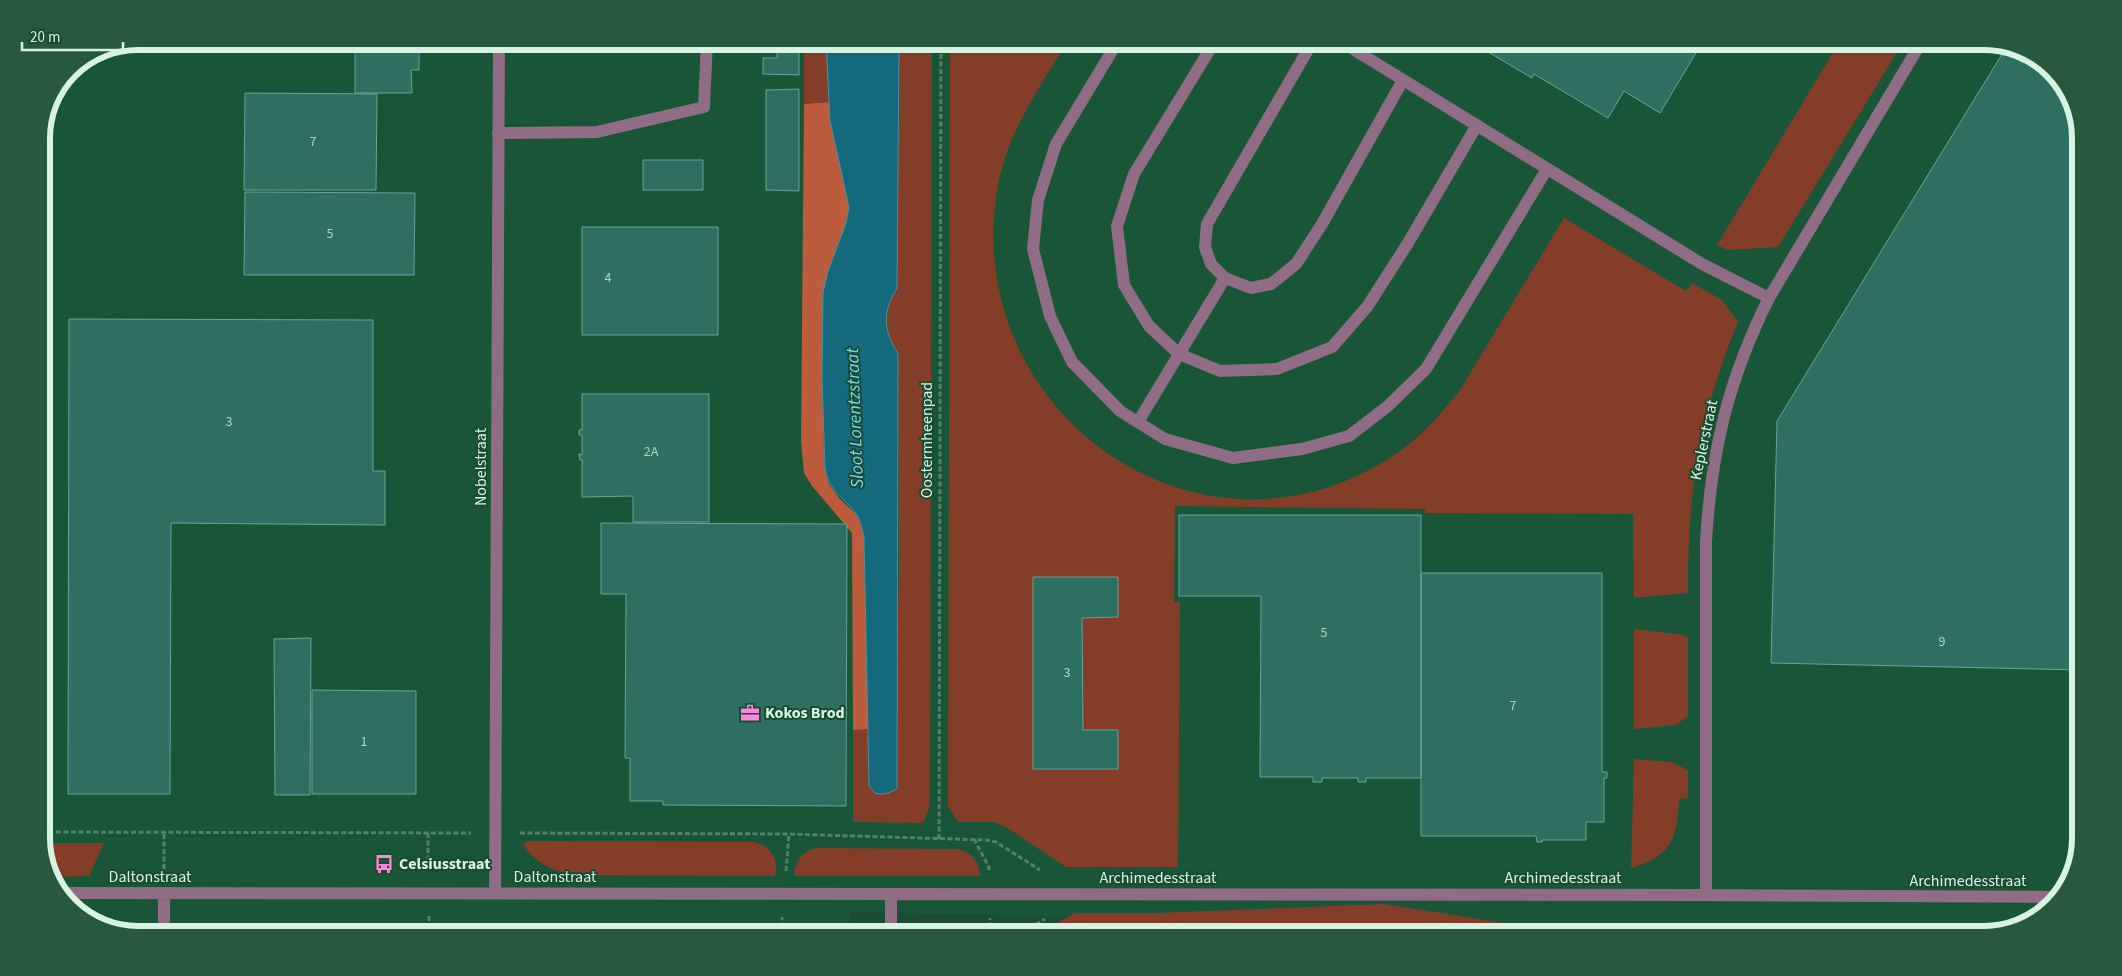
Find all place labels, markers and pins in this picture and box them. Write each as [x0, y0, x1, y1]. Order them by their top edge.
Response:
office icon: Kokos Brod [739, 702, 761, 724]
place label: Kokos Brod [765, 702, 845, 724]
bus stop icon: Celsiusstraat [373, 853, 395, 875]
place label: Celsiusstraat [399, 853, 490, 875]

